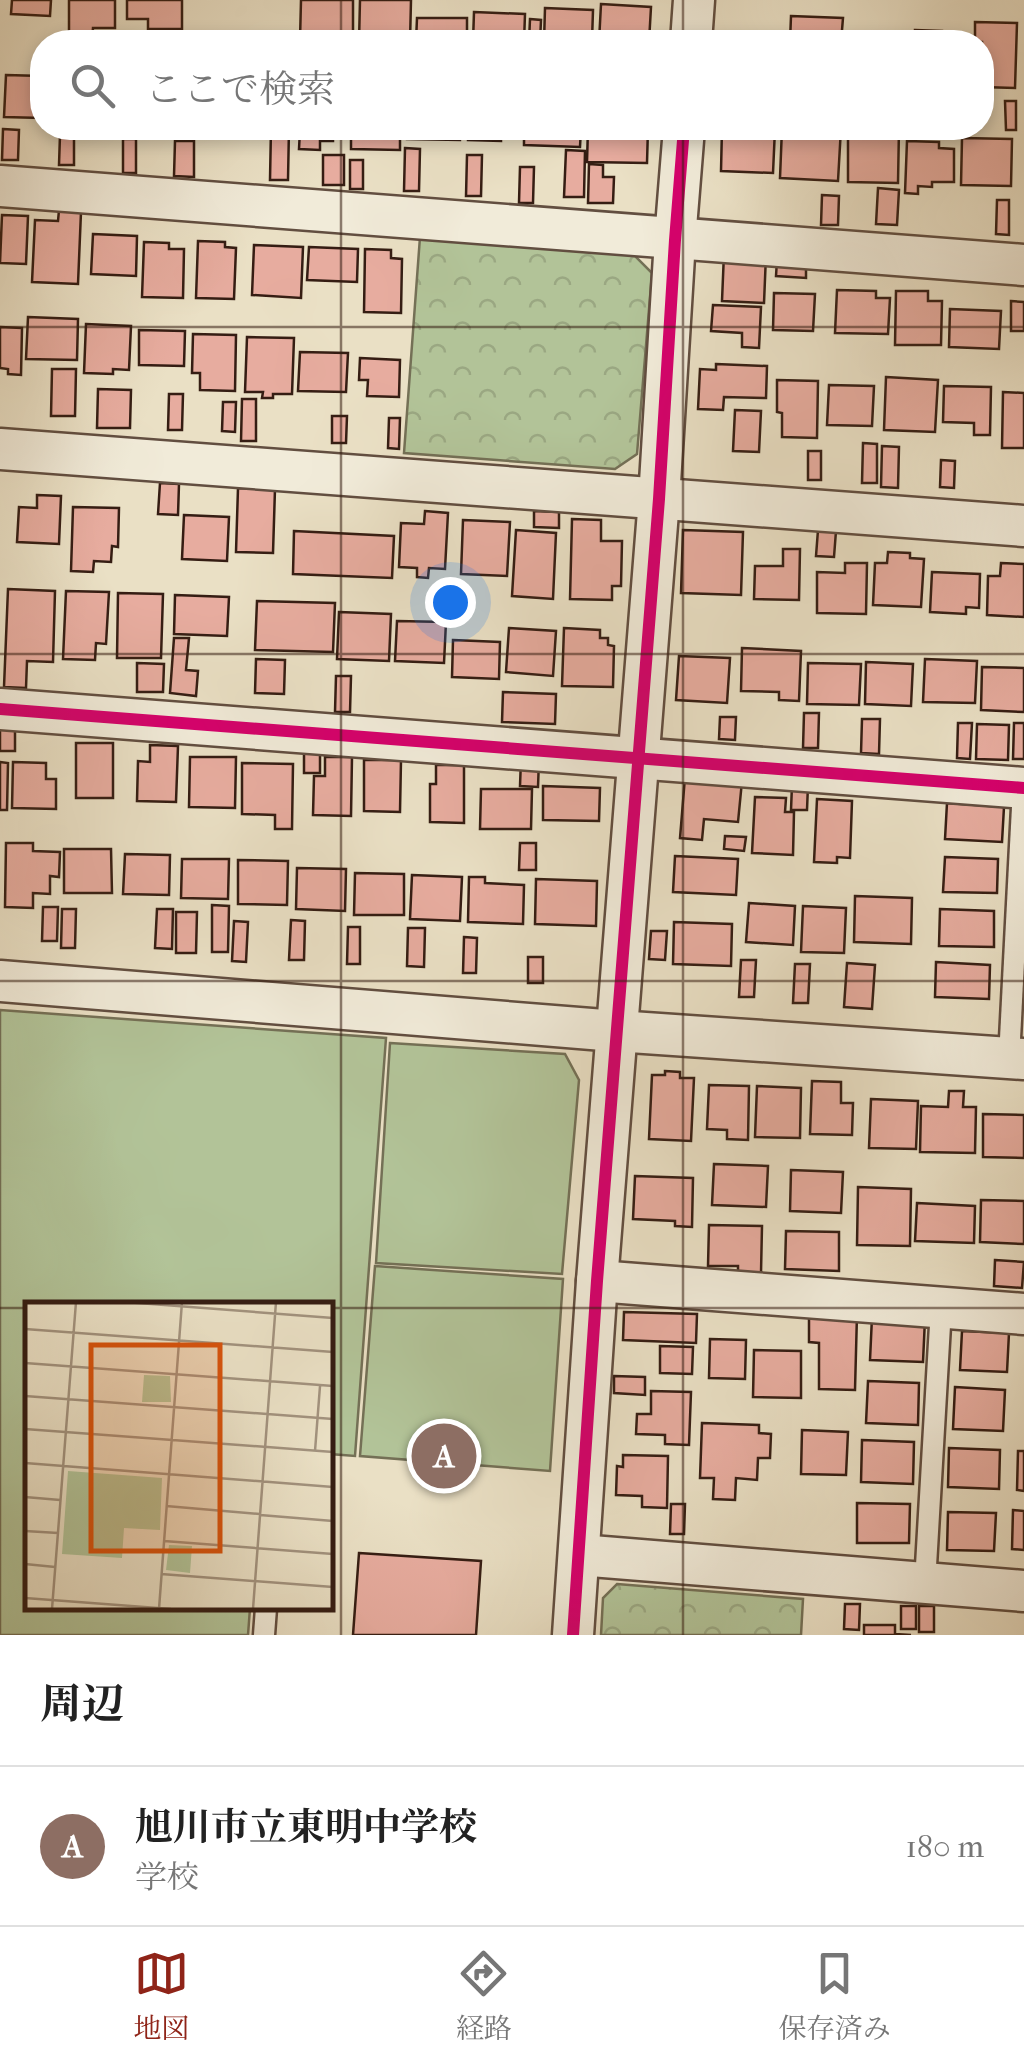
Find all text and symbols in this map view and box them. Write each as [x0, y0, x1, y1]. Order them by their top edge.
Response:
search box [30, 30, 994, 140]
icon: search [65, 58, 120, 113]
text: ここで検索 [145, 67, 335, 112]
your location [425, 577, 476, 628]
inset map [25, 1302, 332, 1610]
pin: A [412, 1418, 476, 1494]
text: 周辺 [40, 1680, 124, 1729]
text: 旭川市立東明中学校 [135, 1805, 477, 1850]
text: A [62, 1828, 83, 1865]
text: 180 m [905, 1828, 984, 1865]
text: 学校 [135, 1859, 199, 1896]
tab: 地図 [133, 1946, 189, 2046]
tab: 経路 [456, 1946, 512, 2046]
tab: 保存済み [779, 1946, 891, 2046]

